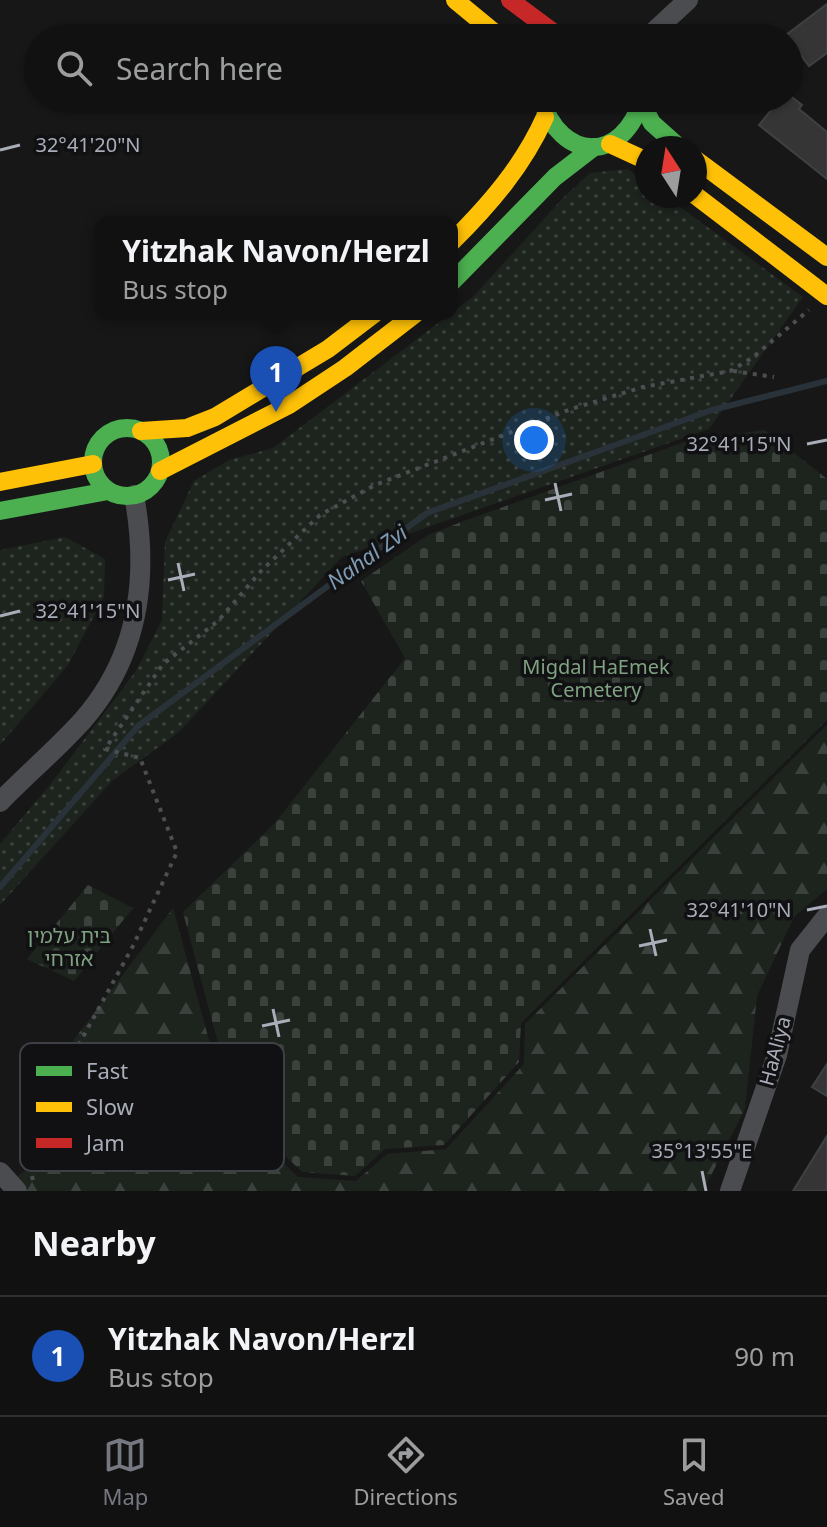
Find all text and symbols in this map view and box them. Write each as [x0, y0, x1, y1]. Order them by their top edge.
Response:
search box [24, 24, 803, 112]
icon: search [52, 46, 96, 90]
text: Search here [116, 48, 283, 89]
text: 32°41'20"N [35, 131, 141, 158]
north arrow [635, 136, 707, 208]
popup [94, 216, 458, 320]
text: Yitzhak Navon/Herzl [122, 230, 430, 271]
text: Bus stop [122, 271, 228, 307]
pin: 1 [250, 346, 302, 412]
your location [514, 420, 554, 460]
text: 32°41'15"N [686, 430, 792, 457]
water label: Nahal Zvi [320, 517, 413, 595]
text: 32°41'15"N [35, 597, 141, 624]
park label: Migdal HaEmek Cemetery [522, 653, 670, 703]
text: 32°41'10"N [686, 896, 792, 923]
park label: בית עלמין אזרחי [27, 922, 111, 972]
street label: HaAliya [752, 1013, 797, 1088]
legend [20, 1043, 284, 1171]
text: Fast [86, 1055, 128, 1085]
text: Slow [86, 1091, 135, 1121]
text: Jam [84, 1127, 125, 1157]
text: 35°13'55"E [652, 1137, 752, 1164]
text: Nearby [32, 1220, 156, 1266]
text: Yitzhak Navon/Herzl [108, 1318, 416, 1359]
text: 1 [51, 1338, 65, 1374]
text: 90 m [734, 1338, 795, 1374]
text: Bus stop [108, 1359, 214, 1395]
tab: Map [103, 1433, 148, 1511]
tab: Directions [353, 1433, 458, 1511]
tab: Saved [663, 1433, 724, 1511]

